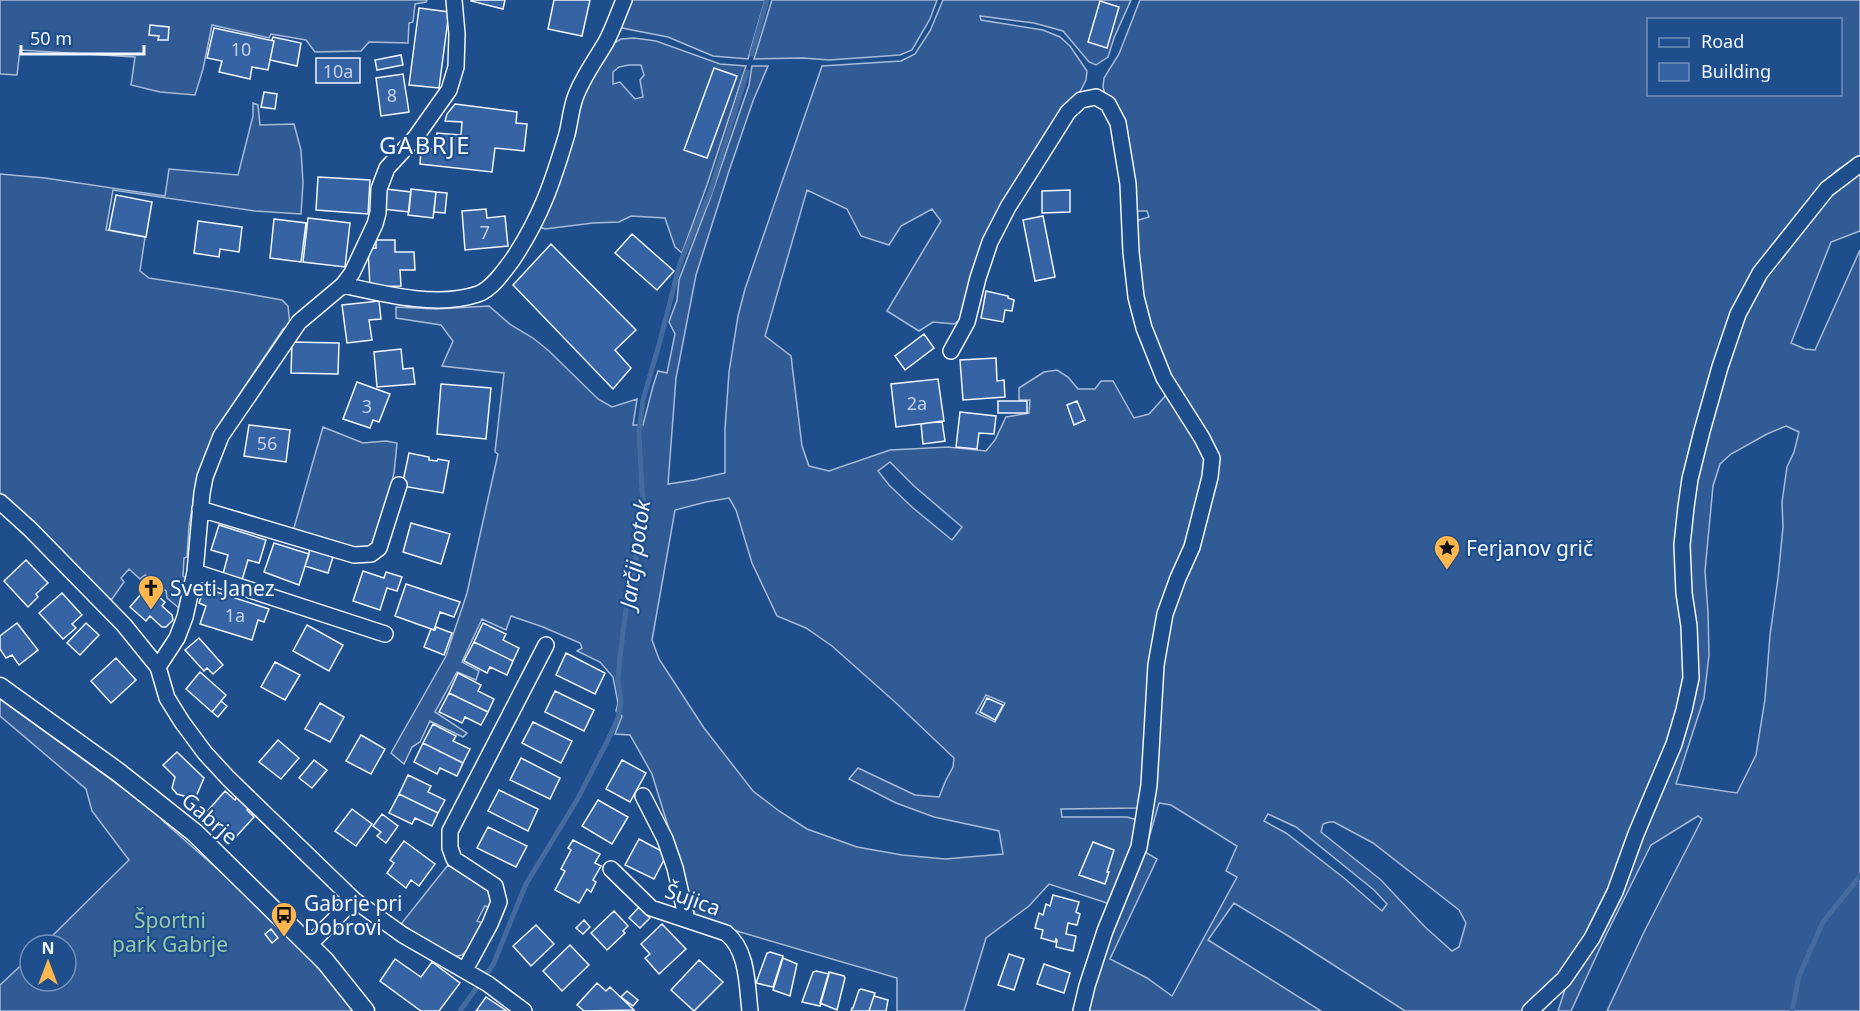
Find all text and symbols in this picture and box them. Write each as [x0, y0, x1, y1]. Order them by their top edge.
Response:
scale bar [21, 18, 144, 56]
legend [1647, 18, 1842, 96]
text: 50 m [30, 26, 72, 50]
text: Road [1701, 29, 1744, 53]
house number: 10 [231, 37, 251, 61]
house number: 10a [323, 59, 353, 83]
text: Building [1701, 59, 1771, 83]
house number: 8 [387, 83, 397, 107]
district label: GABRJE [379, 128, 471, 161]
house number: 7 [480, 220, 490, 244]
house number: 2a [907, 391, 927, 415]
house number: 3 [362, 394, 372, 418]
house number: 56 [257, 431, 277, 455]
water label: Jarčji potok [611, 497, 657, 614]
place icon: Ferjanov grič [1432, 533, 1462, 571]
place label: Ferjanov grič [1466, 534, 1593, 562]
church icon: Sveti Janez [136, 573, 166, 611]
place label: Sveti Janez [170, 574, 275, 602]
house number: 1a [225, 603, 245, 627]
street label: Gabrje [176, 786, 244, 850]
street label: Šujica [661, 876, 725, 922]
place label: Gabrje pri Dobrovi [304, 889, 402, 941]
bus stop icon: Gabrje pri Dobrovi [269, 900, 299, 938]
park label: Športni park Gabrje [112, 906, 228, 958]
north arrow [18, 933, 78, 993]
text: N [41, 937, 55, 959]

